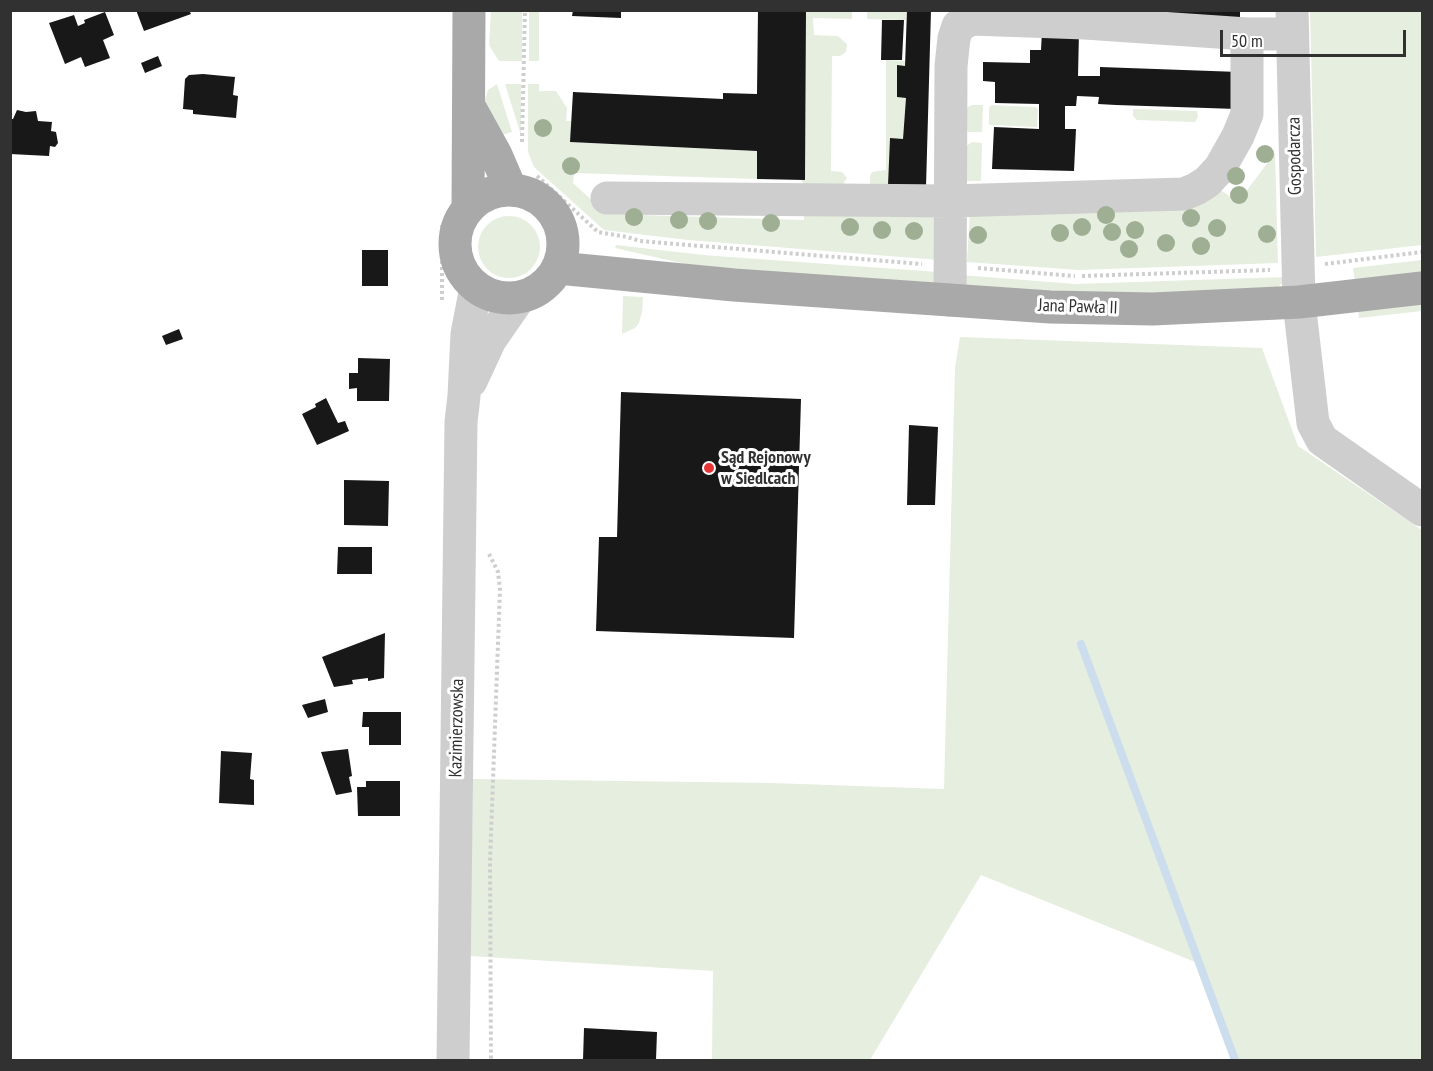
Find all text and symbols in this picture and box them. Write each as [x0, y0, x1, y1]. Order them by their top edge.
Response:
scale bar [1223, 18, 1409, 56]
text: 50 m [1231, 29, 1263, 52]
street label: Gospodarcza [1284, 117, 1306, 195]
street label: Jana Pawła II [1038, 295, 1118, 319]
place label: Sąd Rejonowy w Siedlcach [721, 447, 811, 490]
marker: Sąd Rejonowy w Siedlcach [702, 461, 716, 475]
street label: Kazimierzowska [445, 678, 469, 778]

